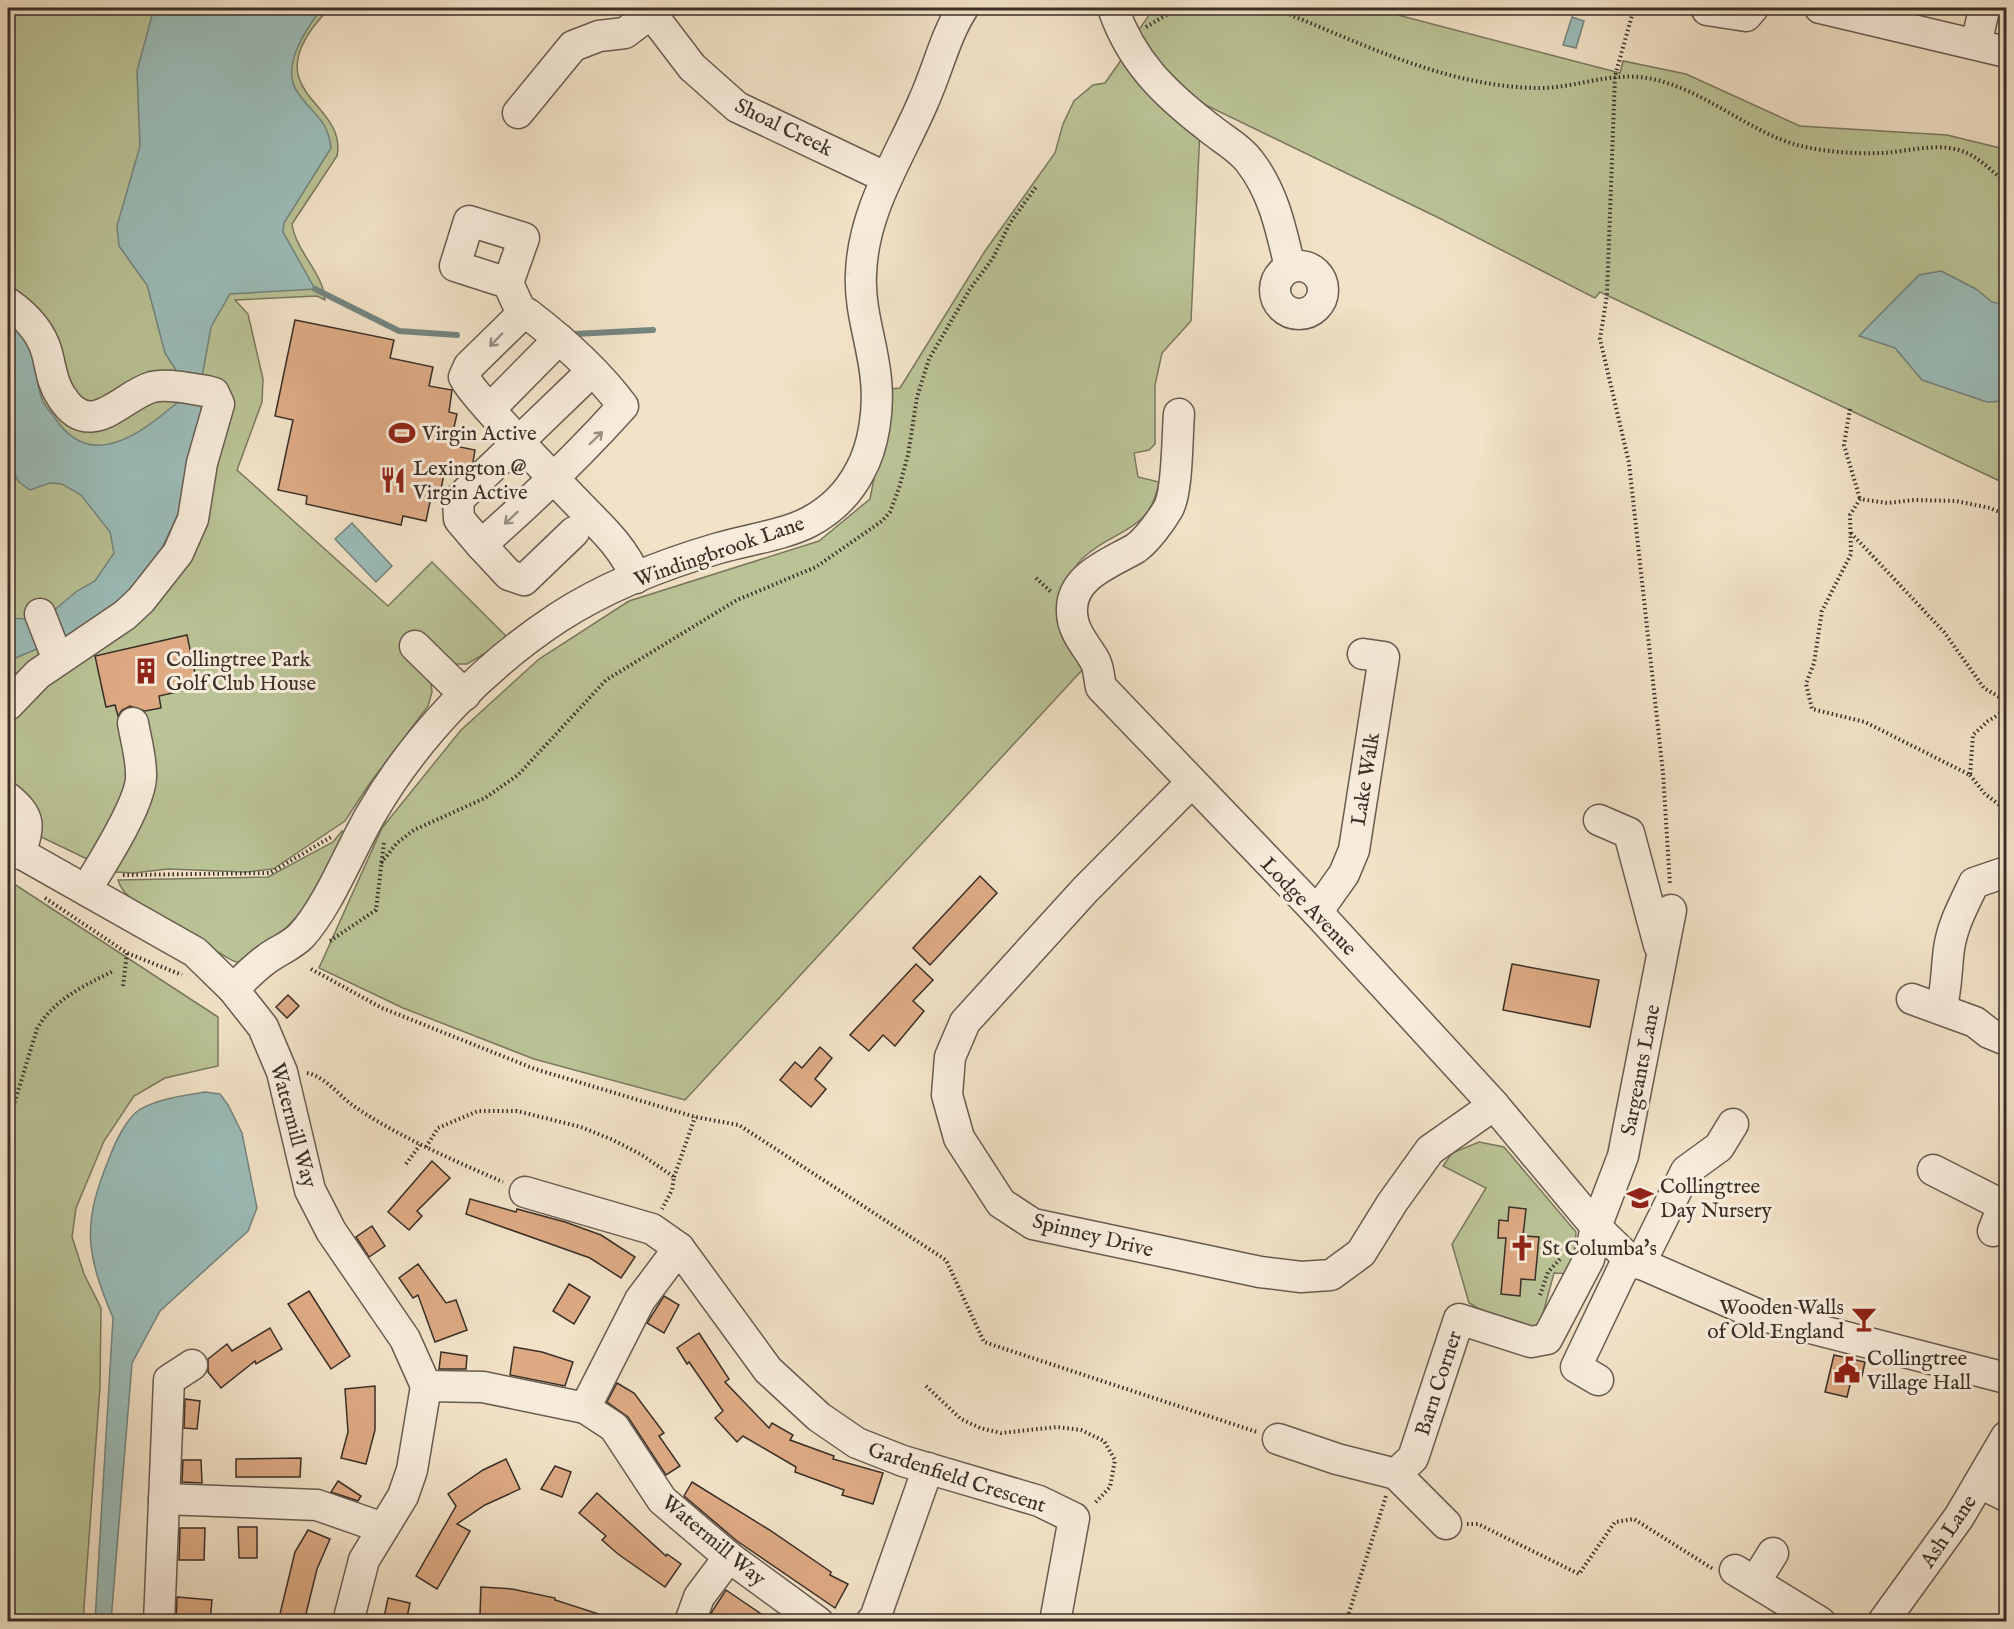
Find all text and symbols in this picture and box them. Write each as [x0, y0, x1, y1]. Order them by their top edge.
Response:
street label: Shoal Creek [730, 93, 837, 164]
one-way arrow [489, 332, 503, 347]
sports icon: Virgin Active [387, 418, 417, 448]
place label: Virgin Active [421, 421, 537, 448]
one-way arrow [588, 430, 603, 445]
place label: Lexington @ Virgin Active [412, 456, 528, 507]
restaurant icon: Lexington @ Virgin Active [378, 465, 408, 495]
one-way arrow [503, 511, 518, 526]
street label: Windingbrook Lane [631, 511, 809, 594]
place label: Collingtree Park Golf Club House [166, 647, 316, 698]
building icon: Collingtree Park Golf Club House [131, 656, 161, 686]
street label: Lake Walk [1346, 730, 1387, 828]
street label: Lodge Avenue [1254, 852, 1362, 963]
street label: Sargeants Lane [1616, 1002, 1667, 1138]
street label: Watermill Way [263, 1060, 322, 1191]
place label: Collingtree Day Nursery [1660, 1174, 1773, 1225]
school or university icon: Collingtree Day Nursery [1625, 1183, 1655, 1213]
street label: Spinney Drive [1029, 1208, 1156, 1265]
church icon: St Columba's [1507, 1233, 1537, 1263]
place label: St Columba's [1542, 1236, 1657, 1263]
place label: Wooden Walls of Old England [1707, 1295, 1845, 1346]
bar icon: Wooden Walls of Old England [1849, 1304, 1879, 1334]
street label: Barn Corner [1410, 1327, 1469, 1439]
place label: Collingtree Village Hall [1866, 1346, 1971, 1397]
public building icon: Collingtree Village Hall [1832, 1355, 1862, 1385]
street label: Gardenfield Crescent [864, 1437, 1049, 1520]
street label: Watermill Way [655, 1490, 771, 1593]
street label: Ash Lane [1915, 1490, 1984, 1574]

